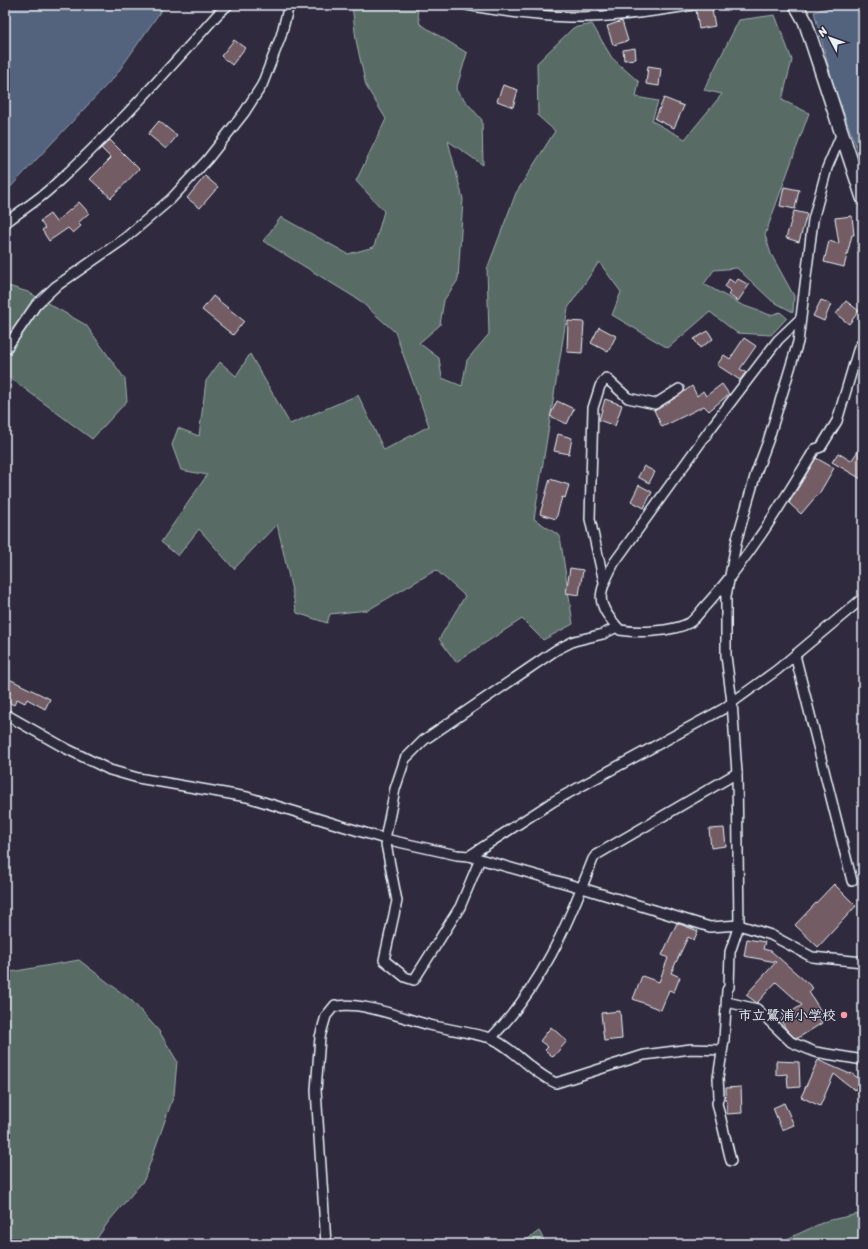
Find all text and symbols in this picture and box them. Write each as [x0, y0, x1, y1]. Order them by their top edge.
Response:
north arrow [810, 18, 850, 58]
text: N [813, 22, 833, 42]
place label: 市立鷺浦小学校 [738, 1003, 836, 1028]
marker: 市立鷺浦小学校 [839, 1010, 849, 1020]

